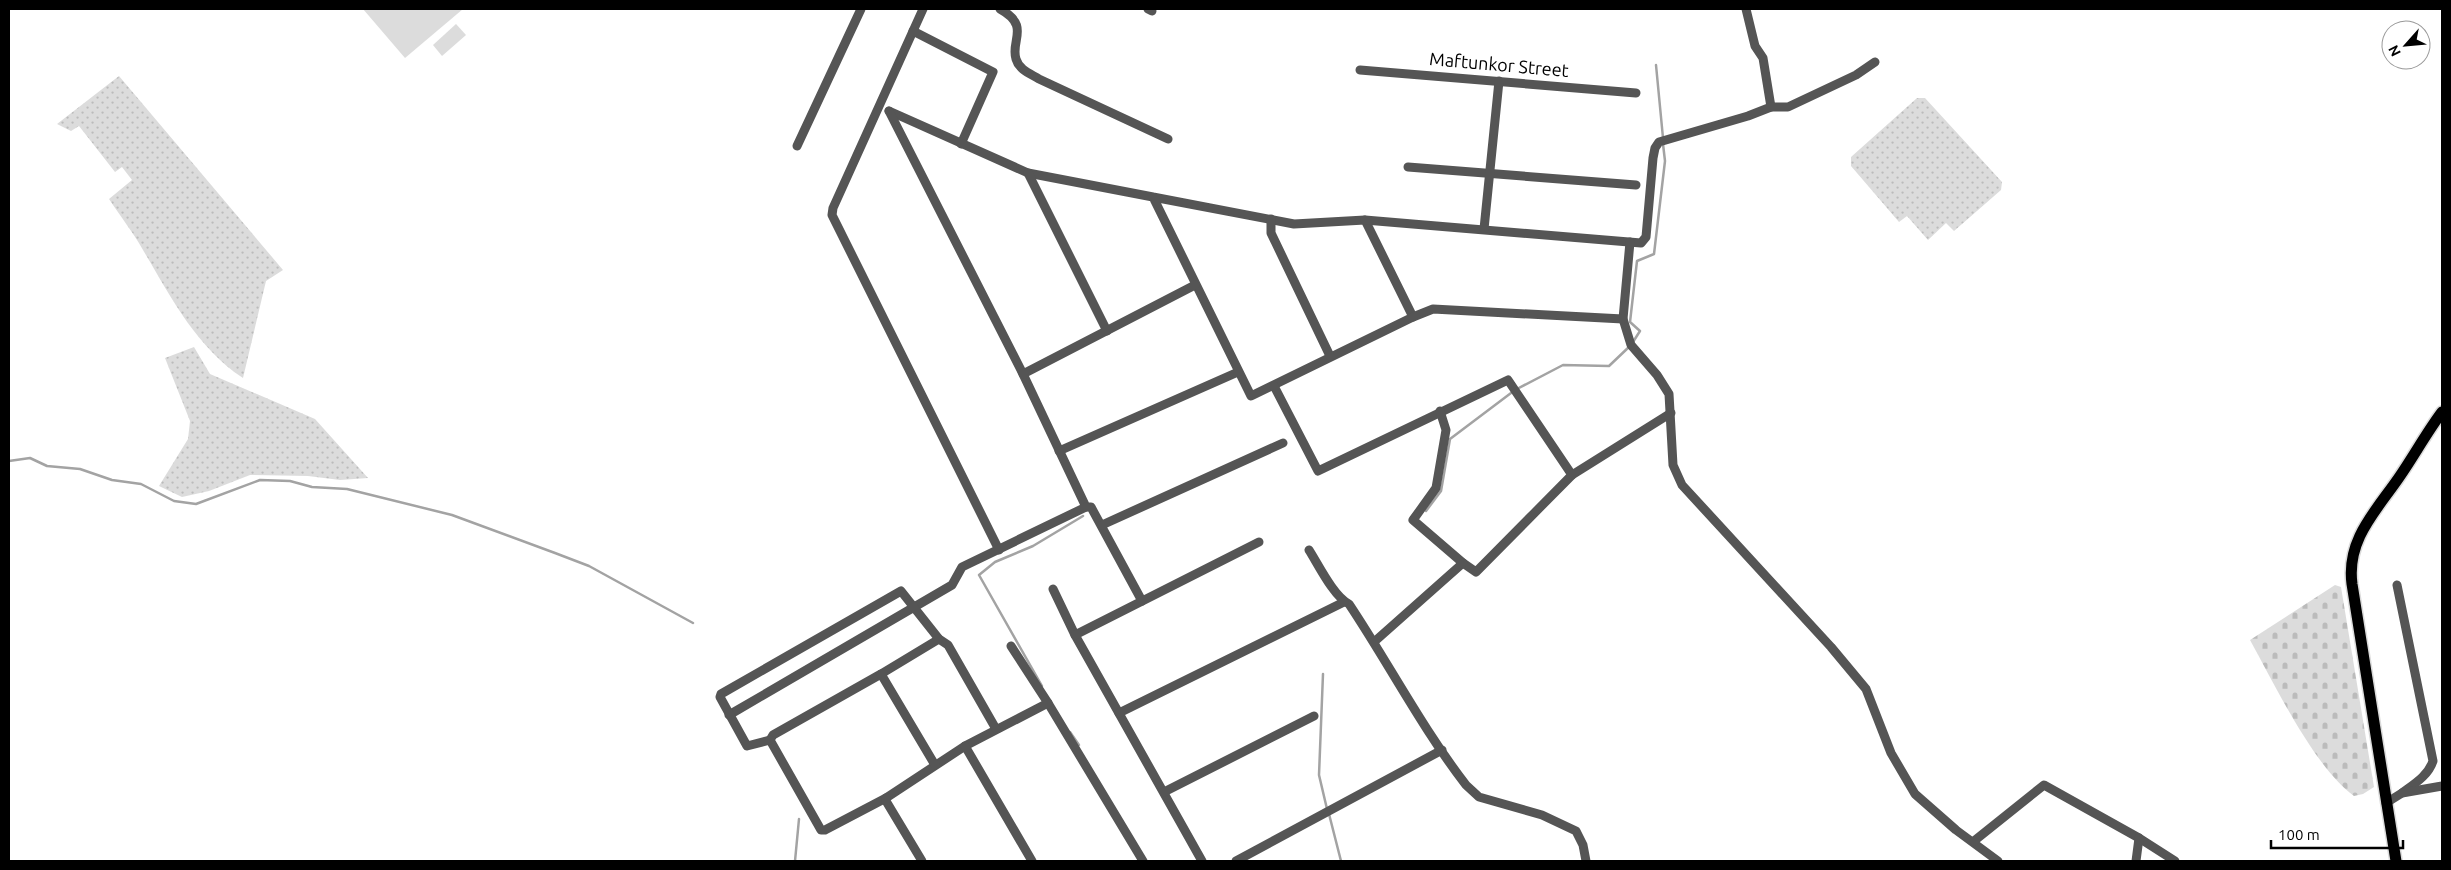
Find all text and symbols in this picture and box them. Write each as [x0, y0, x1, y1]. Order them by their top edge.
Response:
north arrow [2381, 20, 2431, 70]
text: N [2385, 43, 2404, 59]
street label: Maftunkor Street [1429, 48, 1570, 80]
scale bar [2271, 818, 2404, 850]
text: 100 m [2278, 826, 2320, 843]

